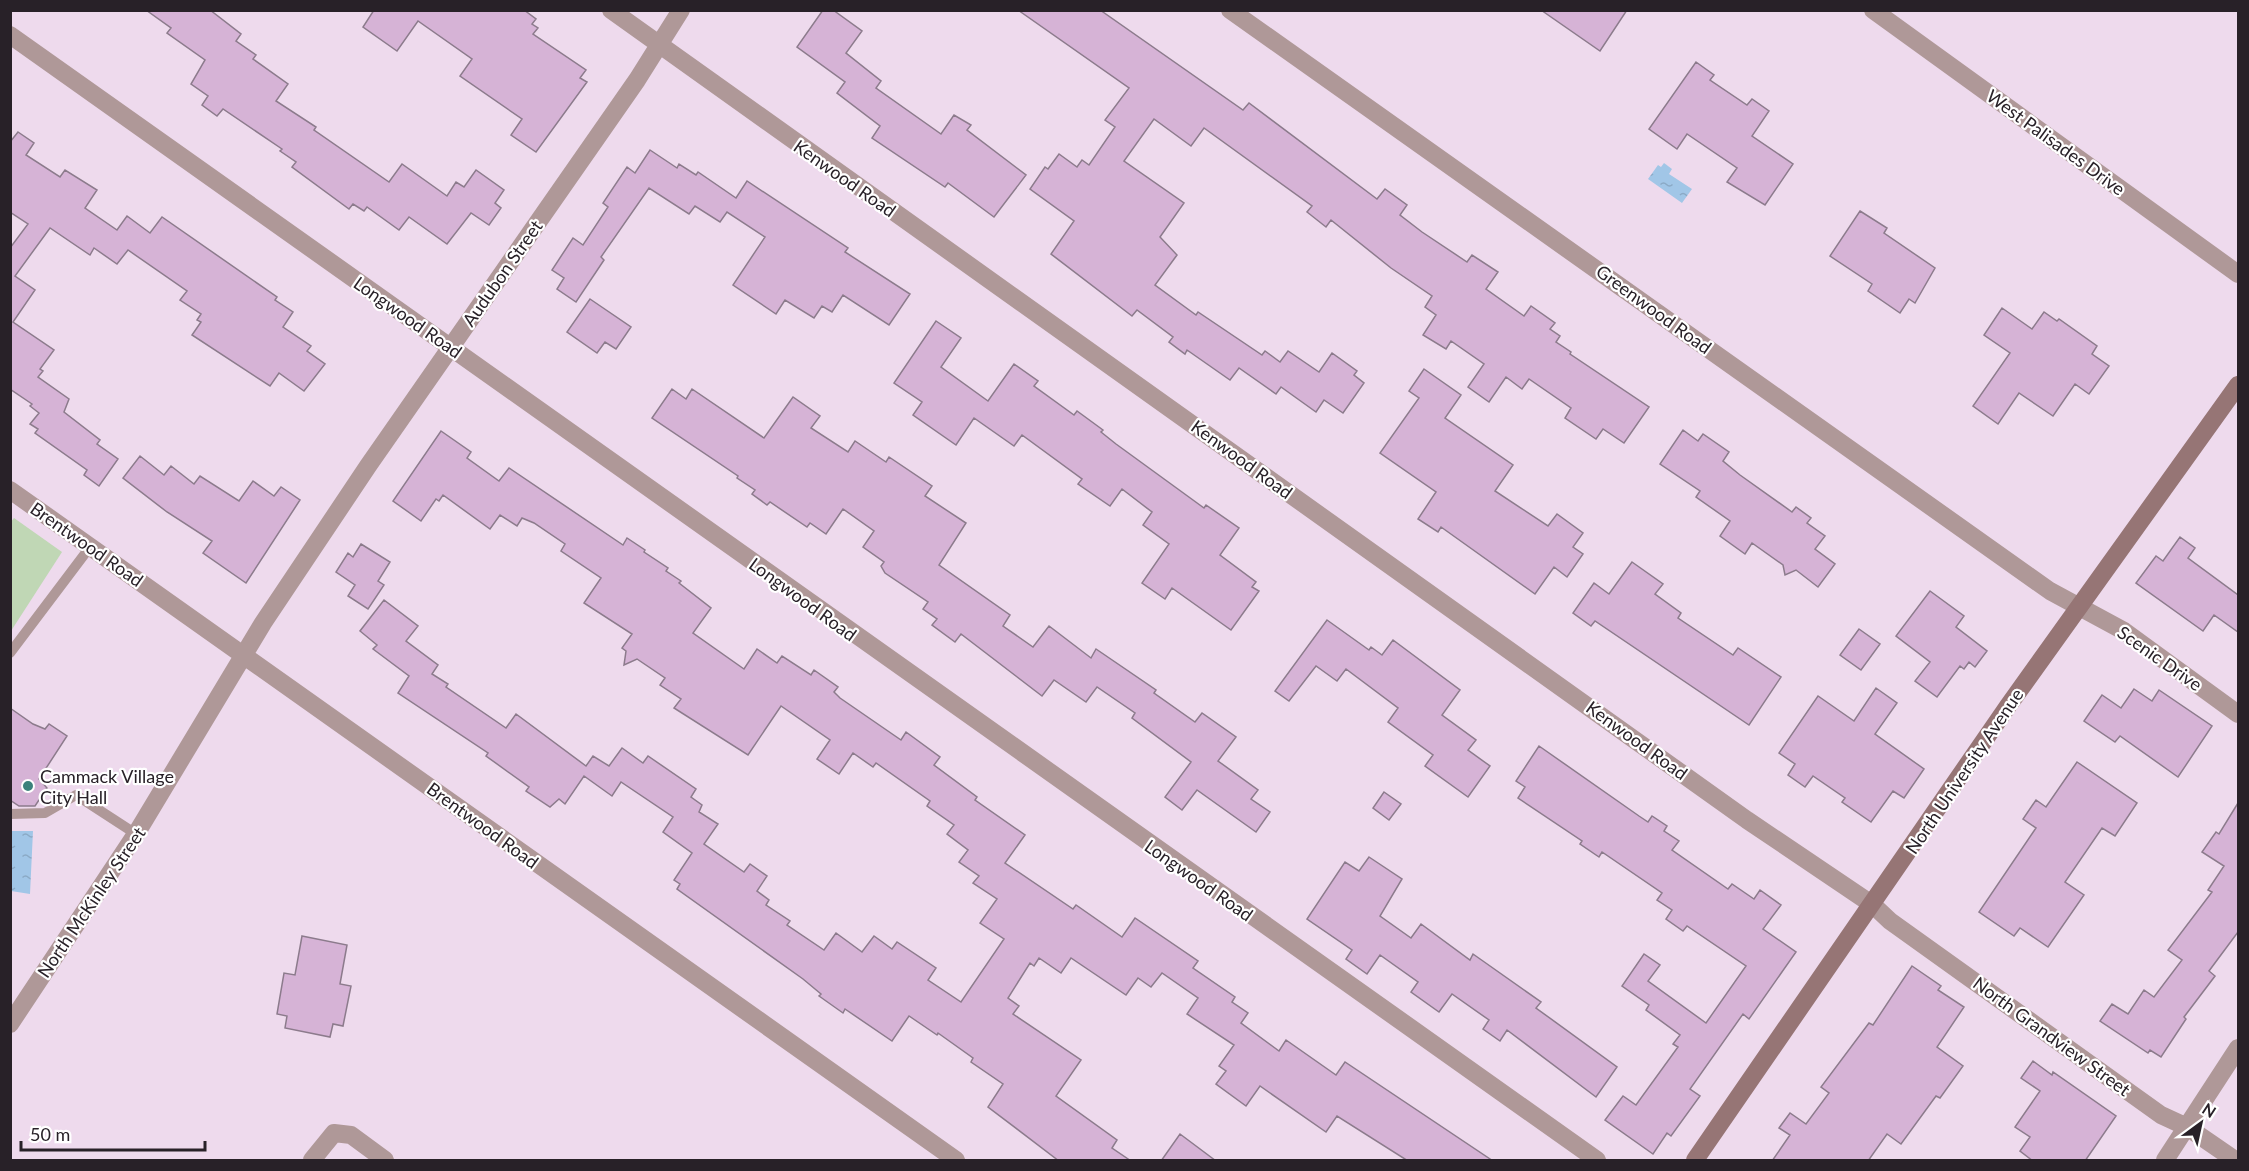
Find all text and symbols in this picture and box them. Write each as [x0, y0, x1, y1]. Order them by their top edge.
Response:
street label: West Palisades Drive [1983, 84, 2129, 200]
street label: Kenwood Road [790, 135, 900, 221]
street label: Audubon Street [457, 215, 547, 330]
street label: Greenwood Road [1592, 260, 1716, 358]
street label: Longwood Road [350, 272, 466, 362]
street label: Kenwood Road [1187, 415, 1297, 503]
street label: Brentwood Road [26, 497, 148, 591]
street label: Longwood Road [745, 553, 861, 645]
street label: Scenic Drive [2113, 621, 2207, 695]
street label: North University Avenue [1900, 684, 2028, 858]
street label: Kenwood Road [1582, 696, 1692, 784]
place label: Cammack Village City Hall [40, 765, 174, 808]
street label: Brentwood Road [423, 777, 543, 873]
marker: Cammack Village City Hall [21, 779, 35, 793]
street label: North McKinley Street [32, 822, 150, 981]
street label: Longwood Road [1141, 835, 1257, 925]
street label: North Grandview Street [1969, 972, 2135, 1101]
north arrow [2171, 1093, 2231, 1153]
text: N [2199, 1099, 2220, 1121]
scale bar [21, 1114, 206, 1152]
text: 50 m [30, 1123, 70, 1145]

